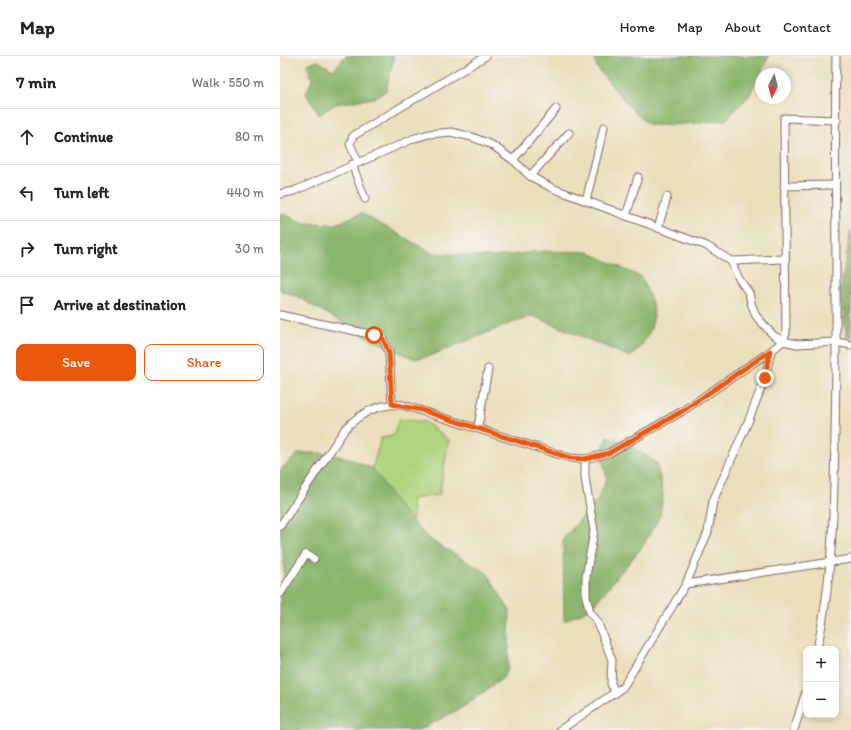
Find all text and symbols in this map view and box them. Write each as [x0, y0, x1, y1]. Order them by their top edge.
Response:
text: Map [20, 16, 55, 39]
text: Home [620, 19, 655, 36]
text: Map [677, 19, 703, 36]
text: About [725, 19, 761, 36]
text: Contact [783, 19, 831, 36]
north arrow [755, 68, 791, 104]
text: 7 min [16, 72, 56, 92]
text: Walk · 550 m [192, 75, 264, 90]
icon: ahead [16, 126, 38, 148]
text: Continue [54, 128, 113, 146]
text: 80 m [235, 129, 264, 144]
icon: left [16, 182, 38, 204]
text: Turn left [54, 184, 109, 202]
text: 440 m [227, 185, 264, 200]
icon: right [16, 238, 38, 260]
text: Turn right [54, 240, 118, 258]
text: 30 m [235, 241, 264, 256]
icon: arrive [16, 294, 38, 316]
text: Arrive at destination [54, 296, 186, 314]
route start [365, 326, 383, 344]
button: Save [16, 344, 136, 381]
button: Share [144, 344, 264, 381]
route end [756, 369, 774, 387]
map controls [803, 646, 839, 718]
button: + [803, 646, 839, 682]
button: − [803, 682, 839, 718]

